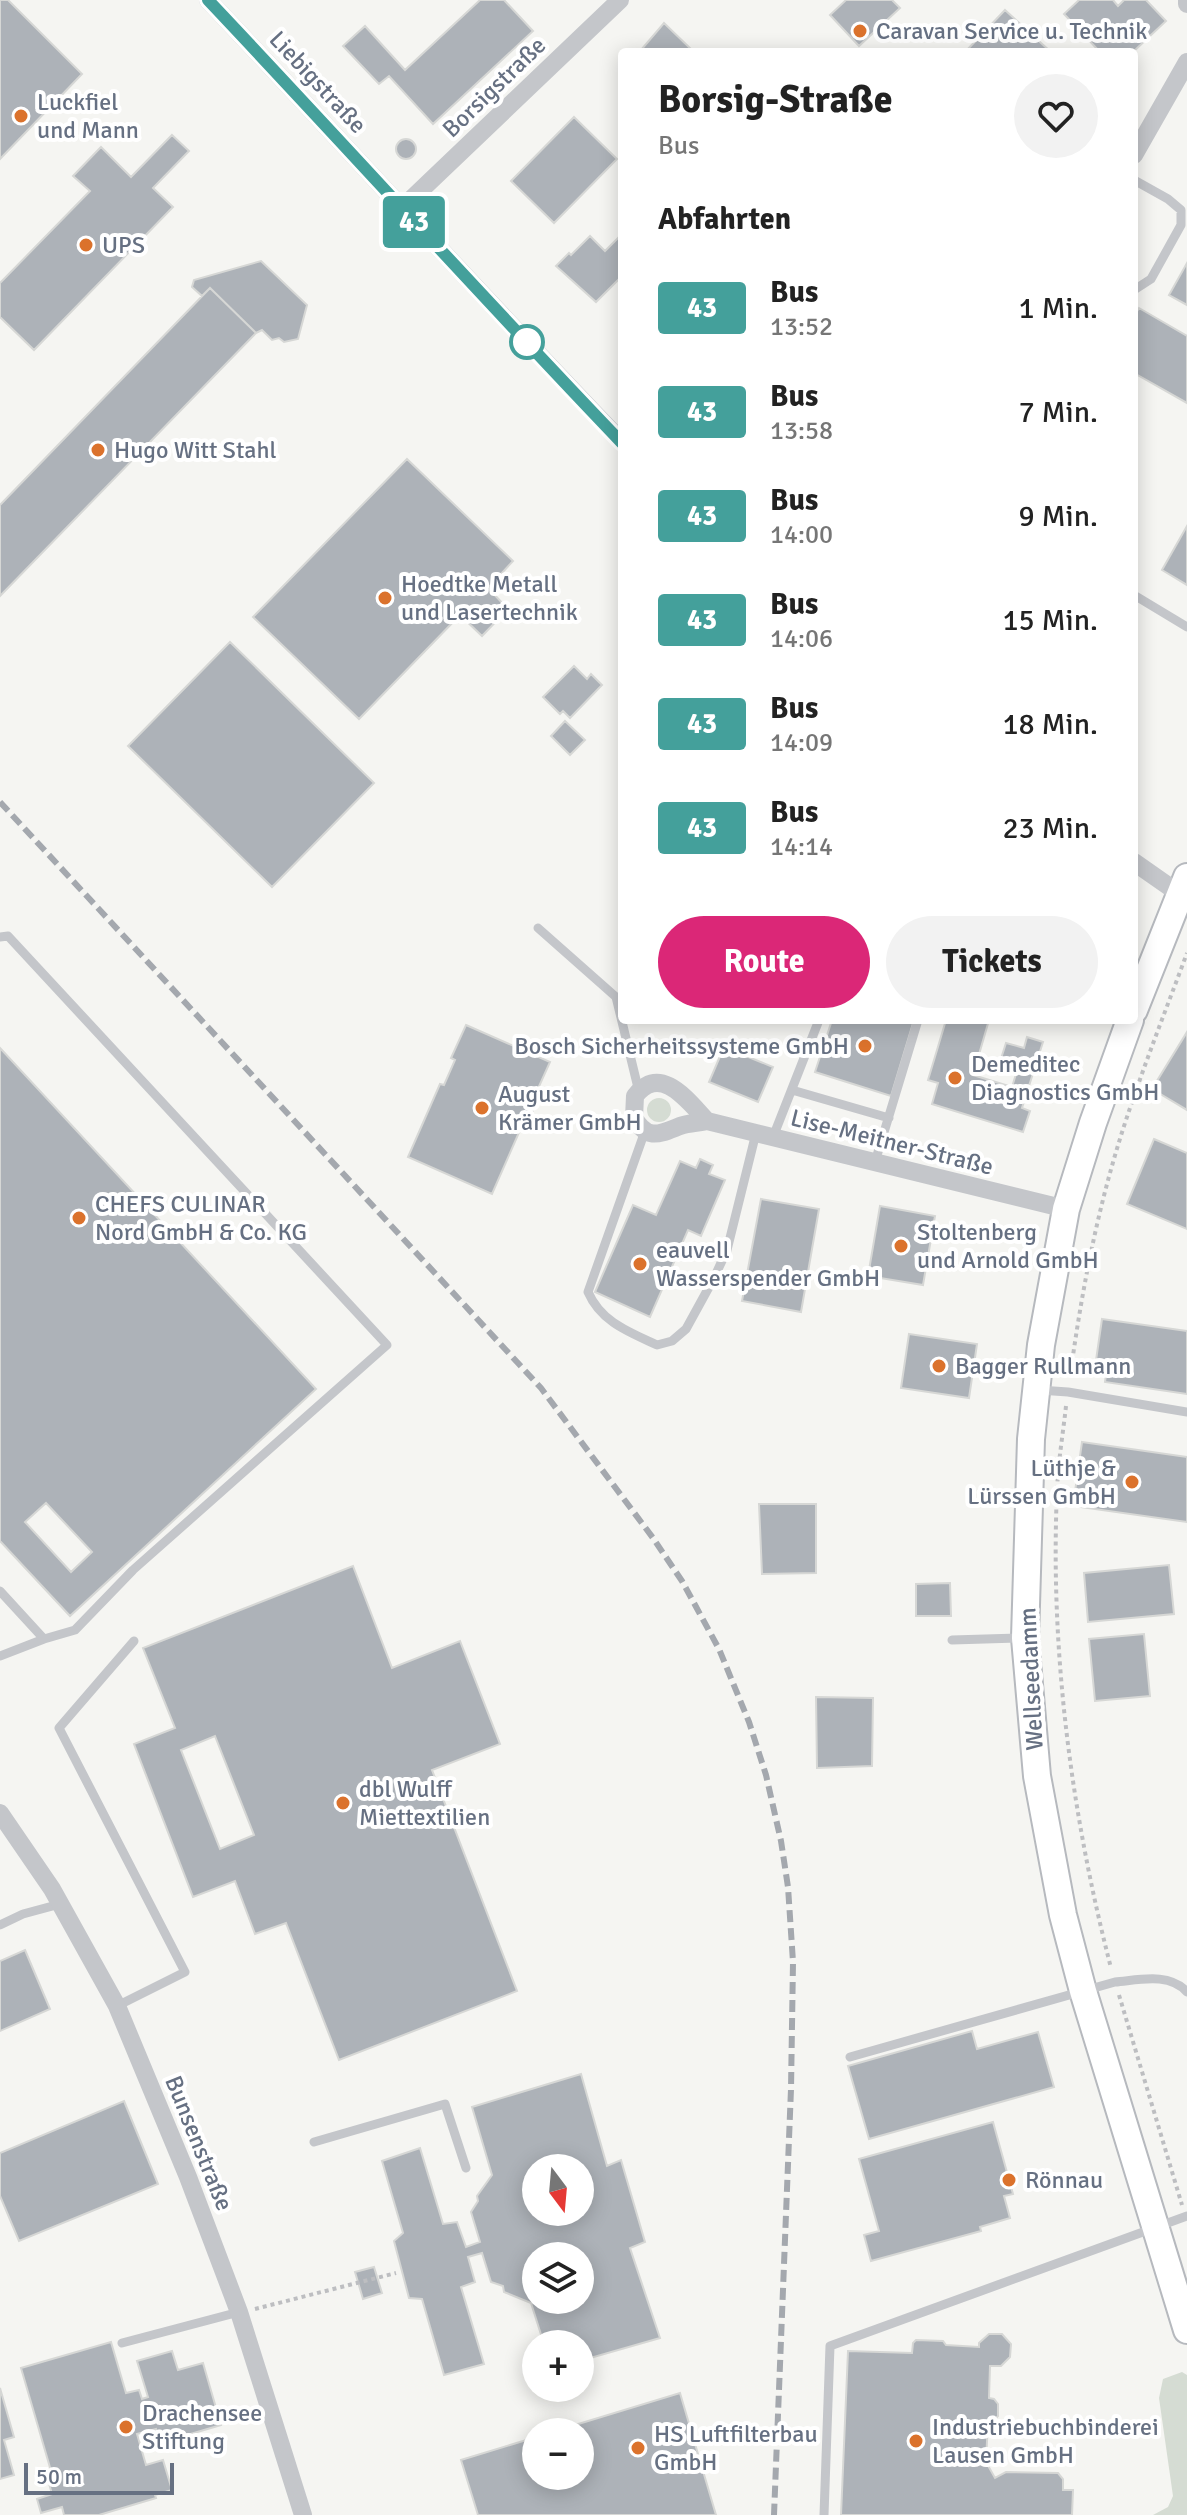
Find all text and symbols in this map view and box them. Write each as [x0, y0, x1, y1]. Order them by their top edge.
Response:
place label: Caravan Service u. Technik [876, 16, 1147, 46]
marker: Caravan Service u. Technik [851, 22, 869, 40]
street label: Liebigstraße [263, 25, 373, 139]
street label: Borsigstraße [436, 30, 552, 144]
button: heart [1014, 74, 1098, 158]
text: Borsig-Straße [658, 76, 893, 123]
place label: Luckfiel und Mann [37, 87, 139, 145]
marker: Luckfiel und Mann [12, 107, 30, 125]
text: Bus [658, 130, 699, 162]
line badge: 43 [378, 196, 450, 248]
text: Abfahrten [658, 201, 791, 238]
text: 43 [399, 205, 429, 239]
place label: UPS [102, 230, 145, 260]
marker: UPS [77, 236, 95, 254]
text: Bus [770, 274, 818, 311]
text: 1 Min. [1019, 290, 1098, 327]
text: 43 [687, 291, 717, 325]
text: 13:52 [770, 311, 833, 343]
unlabelled marker [510, 325, 544, 359]
text: Bus [770, 378, 818, 415]
text: 7 Min. [1019, 394, 1098, 431]
text: 43 [687, 395, 717, 429]
text: 13:58 [770, 415, 833, 447]
place label: Hugo Witt Stahl [114, 435, 277, 465]
marker: Hugo Witt Stahl [89, 441, 107, 459]
text: Bus [770, 482, 818, 519]
text: 9 Min. [1019, 498, 1098, 535]
text: 43 [687, 499, 717, 533]
text: 14:00 [770, 519, 833, 551]
place label: Hoedtke Metall und Lasertechnik [401, 569, 578, 627]
text: Bus [770, 586, 818, 623]
marker: Hoedtke Metall und Lasertechnik [376, 589, 394, 607]
text: 15 Min. [1002, 602, 1098, 639]
text: 43 [687, 603, 717, 637]
text: 14:06 [770, 623, 833, 655]
text: Bus [770, 690, 818, 727]
text: 18 Min. [1002, 706, 1098, 743]
text: 43 [687, 707, 717, 741]
text: 14:09 [770, 727, 833, 759]
text: Bus [770, 794, 818, 831]
text: 23 Min. [1002, 810, 1098, 847]
text: 43 [687, 811, 717, 845]
text: 14:14 [770, 831, 833, 863]
button: Route [658, 916, 870, 1008]
button: Tickets [886, 916, 1098, 1008]
place label: Bosch Sicherheitssysteme GmbH [514, 1031, 849, 1061]
marker: Bosch Sicherheitssysteme GmbH [856, 1037, 874, 1055]
place label: Demeditec Diagnostics GmbH [971, 1049, 1159, 1107]
marker: Demeditec Diagnostics GmbH [946, 1069, 964, 1087]
place label: August Krämer GmbH [498, 1079, 642, 1137]
marker: August Krämer GmbH [473, 1099, 491, 1117]
street label: Lise-Meitner-Straße [788, 1102, 996, 1182]
place label: CHEFS CULINAR Nord GmbH & Co. KG [95, 1189, 307, 1247]
marker: CHEFS CULINAR Nord GmbH & Co. KG [70, 1209, 88, 1227]
place label: Stoltenberg und Arnold GmbH [917, 1217, 1099, 1275]
place label: eauvell Wasserspender GmbH [656, 1235, 880, 1293]
marker: Stoltenberg und Arnold GmbH [892, 1237, 910, 1255]
marker: eauvell Wasserspender GmbH [631, 1255, 649, 1273]
place label: Bagger Rullmann [955, 1351, 1131, 1381]
marker: Bagger Rullmann [930, 1357, 948, 1375]
place label: Lüthje & Lürssen GmbH [967, 1453, 1116, 1511]
marker: Lüthje & Lürssen GmbH [1123, 1473, 1141, 1491]
street label: Wellseedamm [1012, 1607, 1050, 1751]
place label: dbl Wulff Miettextilien [359, 1774, 490, 1832]
marker: dbl Wulff Miettextilien [334, 1794, 352, 1812]
street label: Bunsenstraße [158, 2071, 240, 2215]
north arrow [522, 2154, 594, 2226]
map controls [522, 2154, 594, 2490]
place label: Rönnau [1025, 2165, 1103, 2195]
marker: Rönnau [1000, 2171, 1018, 2189]
button: layers [522, 2242, 594, 2314]
button: + [522, 2330, 594, 2402]
place label: Drachensee Stiftung [142, 2398, 262, 2456]
place label: Industriebuchbinderei Lausen GmbH [932, 2412, 1159, 2470]
marker: Drachensee Stiftung [117, 2418, 135, 2436]
button: − [522, 2418, 594, 2490]
place label: HS Luftfilterbau GmbH [654, 2419, 818, 2477]
marker: Industriebuchbinderei Lausen GmbH [907, 2432, 925, 2450]
marker: HS Luftfilterbau GmbH [629, 2439, 647, 2457]
scale bar [24, 2459, 174, 2495]
text: 50 m [36, 2463, 82, 2490]

